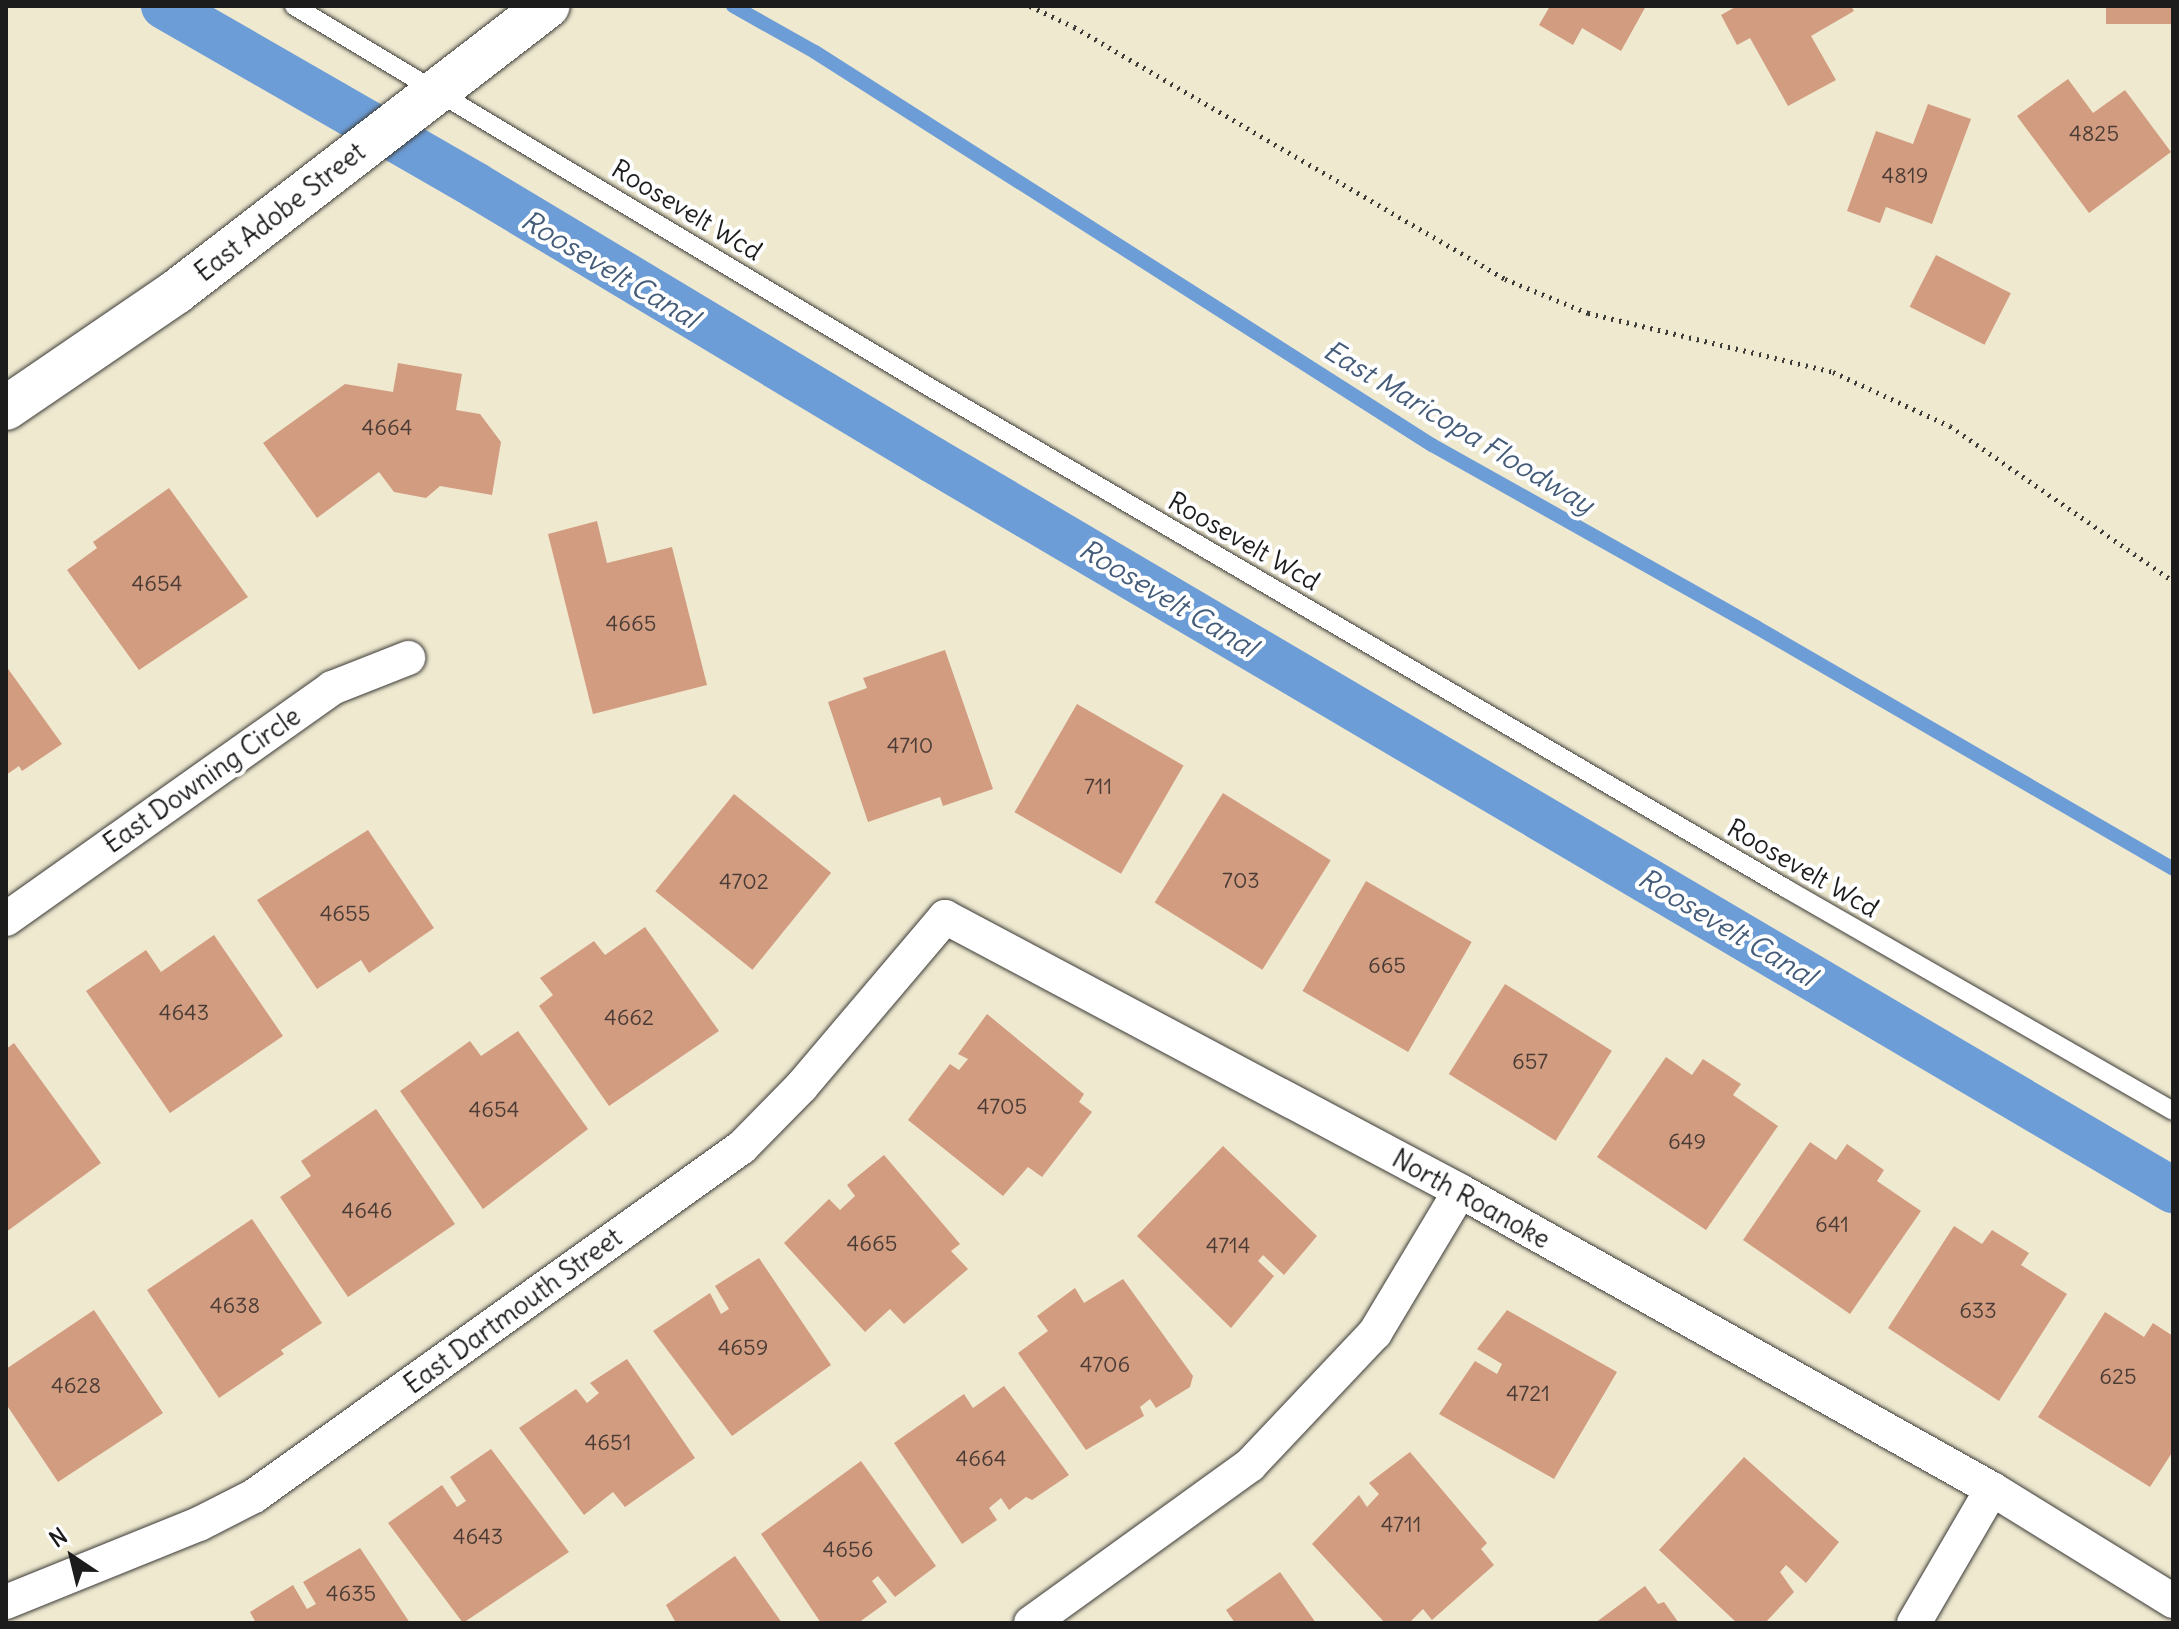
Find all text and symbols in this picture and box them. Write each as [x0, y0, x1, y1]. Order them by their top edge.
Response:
house number: 4825 [2069, 121, 2119, 147]
street label: East Adobe Street [189, 136, 371, 288]
street label: Roosevelt Wcd [606, 153, 768, 267]
house number: 4819 [1882, 163, 1928, 189]
water label: Roosevelt Canal [515, 203, 705, 335]
water label: East Maricopa Floodway [1318, 333, 1600, 521]
house number: 4664 [362, 415, 412, 441]
street label: Roosevelt Wcd [1163, 485, 1325, 597]
water label: Roosevelt Canal [1073, 532, 1263, 664]
house number: 4654 [132, 571, 182, 597]
house number: 4665 [606, 611, 656, 637]
street label: East Downing Circle [98, 700, 306, 860]
house number: 4710 [887, 733, 933, 759]
house number: 711 [1084, 774, 1112, 800]
street label: Roosevelt Wcd [1722, 812, 1884, 924]
water label: Roosevelt Canal [1632, 861, 1822, 993]
house number: 703 [1222, 868, 1260, 894]
house number: 4702 [719, 869, 769, 895]
house number: 4655 [320, 901, 370, 927]
house number: 665 [1368, 953, 1406, 979]
house number: 4643 [159, 1000, 209, 1026]
house number: 4662 [604, 1005, 654, 1031]
house number: 657 [1512, 1049, 1548, 1075]
house number: 4705 [977, 1094, 1027, 1120]
house number: 4654 [469, 1097, 519, 1123]
house number: 649 [1668, 1129, 1706, 1155]
street label: North Roanoke [1387, 1143, 1555, 1255]
house number: 4646 [342, 1198, 392, 1224]
house number: 641 [1815, 1212, 1849, 1238]
street label: East Dartmouth Street [398, 1222, 628, 1400]
house number: 4665 [847, 1231, 897, 1257]
house number: 4714 [1206, 1233, 1250, 1259]
house number: 4638 [210, 1293, 260, 1319]
house number: 633 [1959, 1298, 1997, 1324]
house number: 4659 [718, 1335, 768, 1361]
house number: 4706 [1080, 1352, 1130, 1378]
house number: 625 [2099, 1364, 2137, 1390]
house number: 4628 [51, 1373, 101, 1399]
house number: 4721 [1506, 1381, 1550, 1407]
house number: 4651 [585, 1430, 631, 1456]
house number: 4664 [956, 1446, 1006, 1472]
house number: 4711 [1381, 1512, 1421, 1538]
north arrow [32, 1517, 112, 1597]
text: N [44, 1522, 72, 1553]
house number: 4643 [453, 1524, 503, 1550]
house number: 4656 [823, 1537, 873, 1563]
house number: 4635 [326, 1581, 376, 1607]

